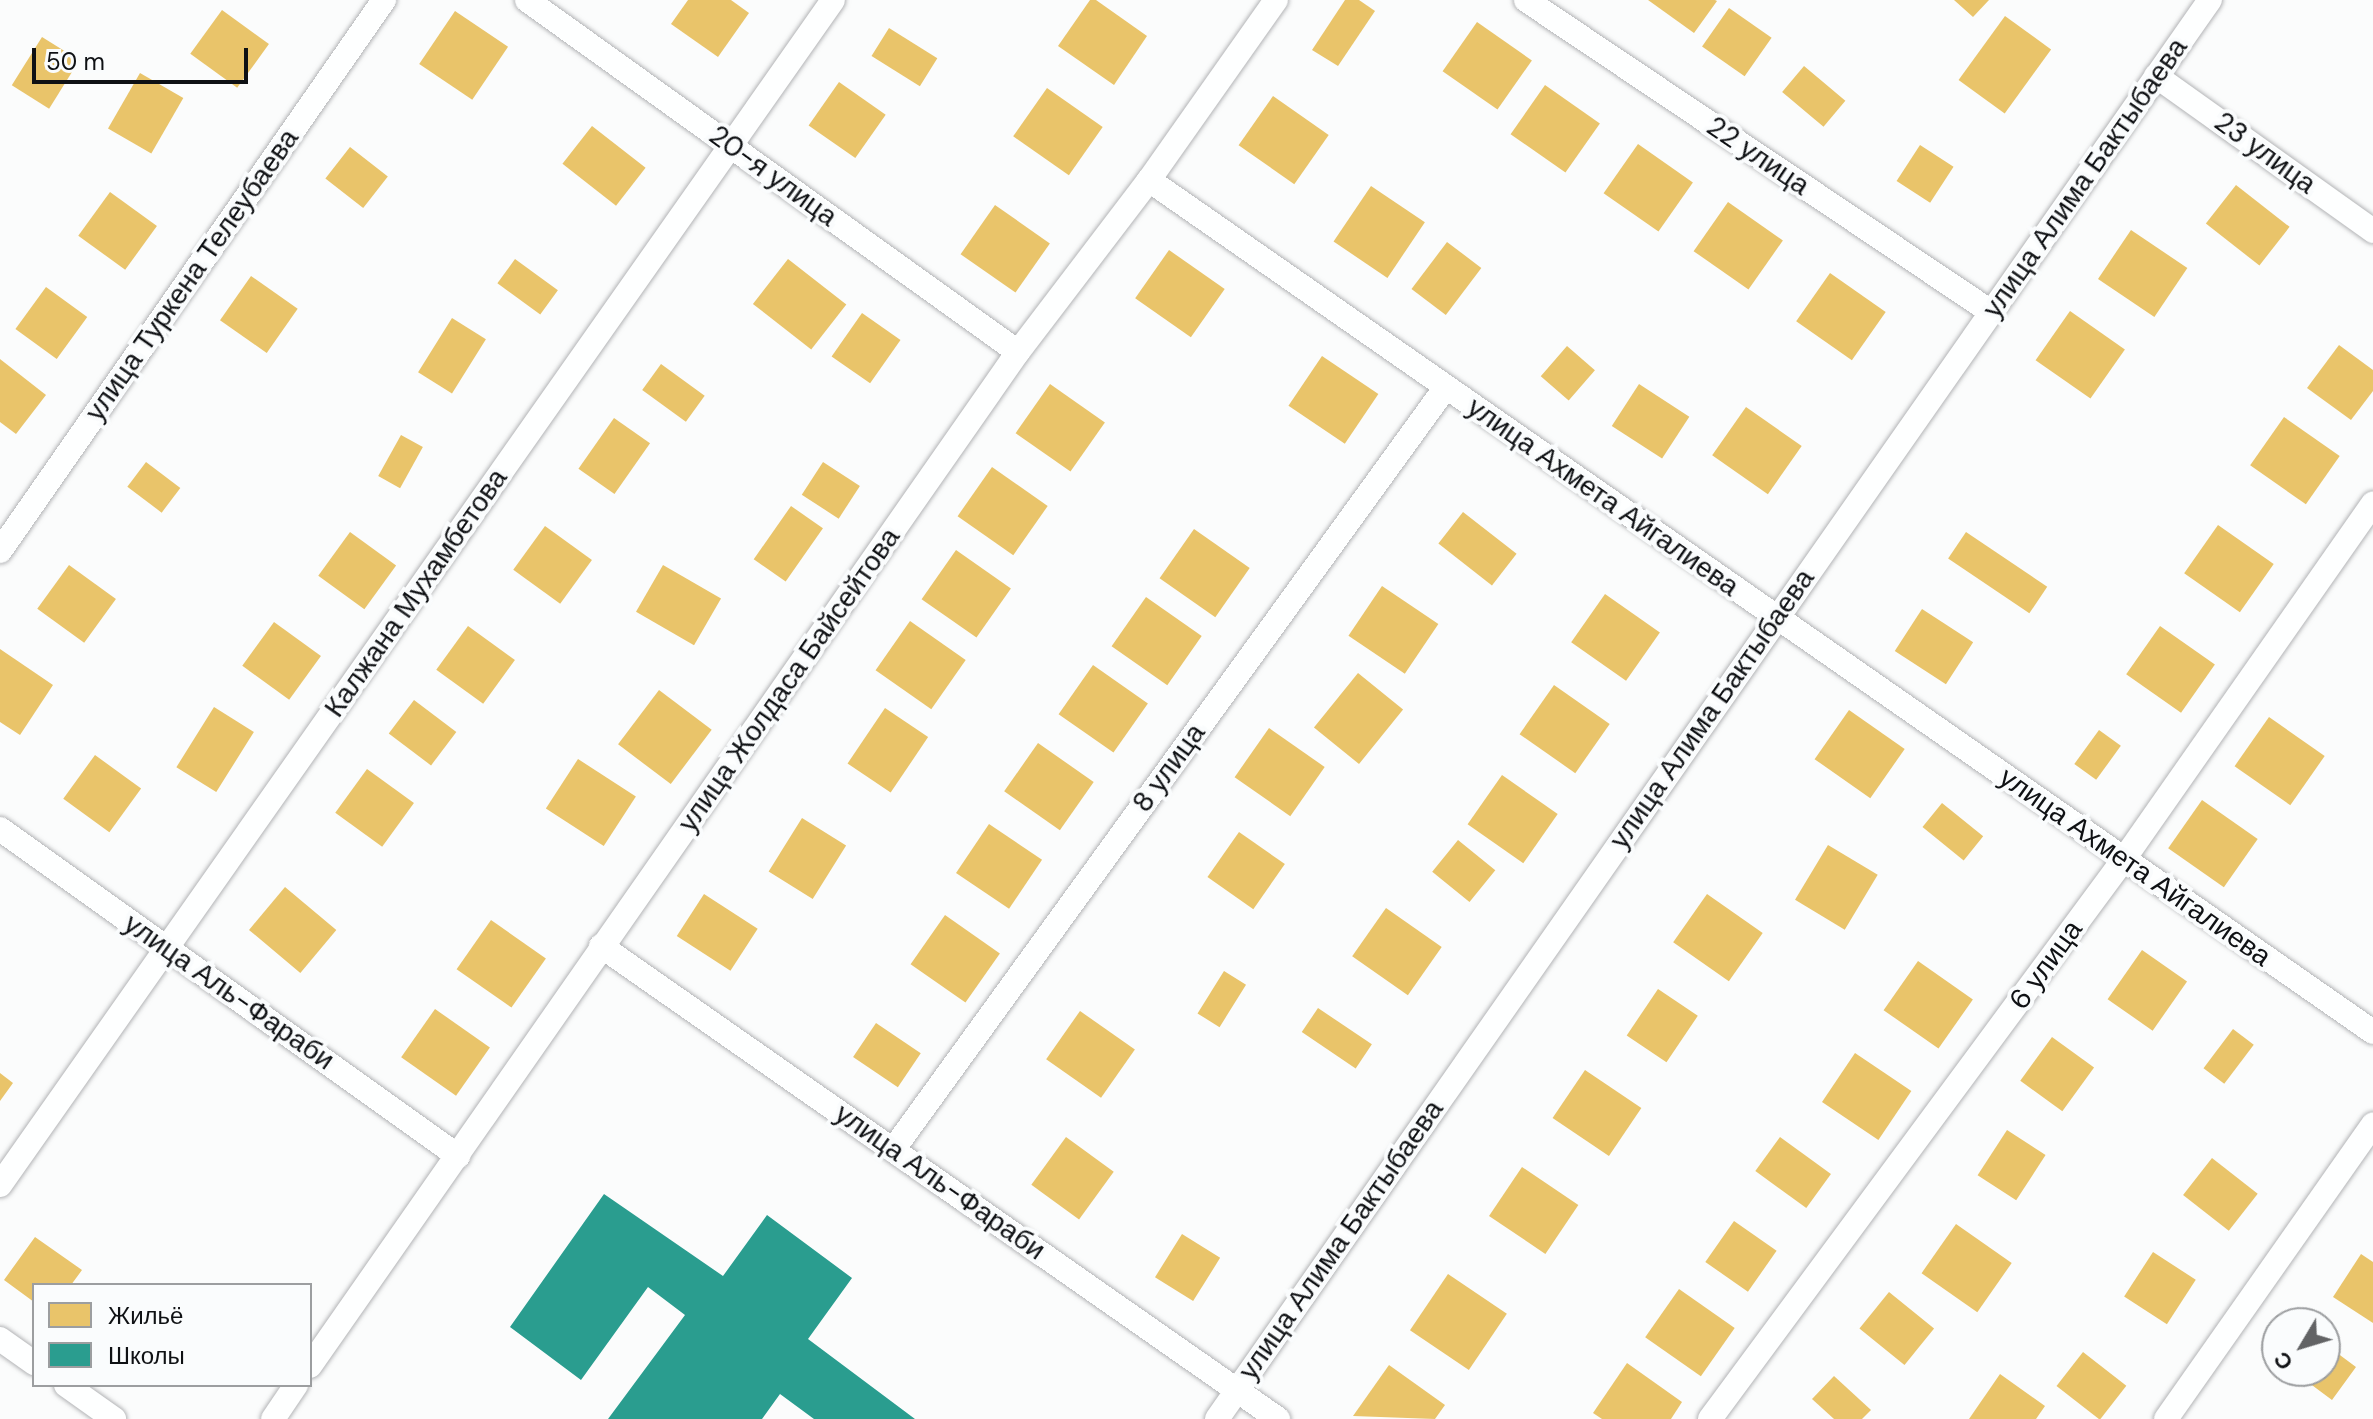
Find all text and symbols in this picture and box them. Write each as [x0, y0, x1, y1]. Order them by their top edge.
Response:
scale bar [36, 32, 252, 82]
street label: улица Алима Бактыбаева [1976, 32, 2194, 324]
text: 50 m [46, 46, 105, 77]
street label: 23 улица [2208, 105, 2322, 201]
street label: 22 улица [1700, 109, 1816, 203]
street label: 20-я улица [703, 118, 843, 234]
street label: улица Туркена Телеубаева [78, 123, 306, 427]
street label: улица Ахмета Айгалиева [1461, 390, 1745, 604]
street label: Калжана Мухамбетова [318, 462, 514, 724]
street label: улица Жолдаса Байсейтова [671, 522, 907, 838]
street label: улица Алима Бактыбаева [1603, 563, 1821, 855]
street label: 8 улица [1126, 717, 1212, 819]
street label: улица Ахмета Айгалиева [1993, 760, 2277, 974]
street label: улица Аль-Фараби [117, 907, 341, 1077]
street label: 6 улица [2002, 914, 2090, 1016]
street label: улица Алима Бактыбаева [1232, 1094, 1450, 1386]
street label: улица Аль-Фараби [828, 1097, 1052, 1267]
legend [32, 1283, 312, 1387]
text: Жильё [108, 1300, 183, 1331]
north arrow [2261, 1307, 2341, 1387]
text: Школы [108, 1340, 185, 1371]
text: С [2267, 1346, 2300, 1376]

